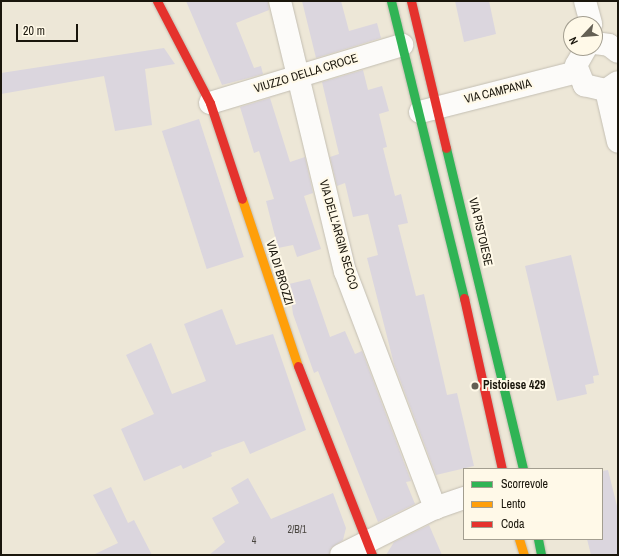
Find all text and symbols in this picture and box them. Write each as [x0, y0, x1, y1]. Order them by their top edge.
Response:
scale bar [18, 16, 80, 42]
north arrow [563, 16, 603, 56]
text: 20 m [23, 23, 45, 39]
text: N [565, 35, 581, 47]
street label: VIUZZO DELLA CROCE [252, 51, 360, 97]
street label: VIA CAMPANIA [463, 77, 533, 107]
street label: VIA DELL'ARGIN SECCO [315, 178, 361, 292]
street label: VIA PISTOIESE [465, 196, 495, 268]
street label: VIA DI BROZZI [262, 239, 296, 307]
place label: Pistoiese 429 [483, 379, 545, 393]
marker: Pistoiese 429 [470, 381, 480, 391]
legend [463, 468, 603, 540]
text: Scorrevole [501, 476, 548, 492]
text: Lento [501, 496, 526, 512]
text: Coda [501, 516, 525, 532]
house number: 2/B/1 [287, 524, 307, 536]
house number: 4 [252, 535, 256, 547]

